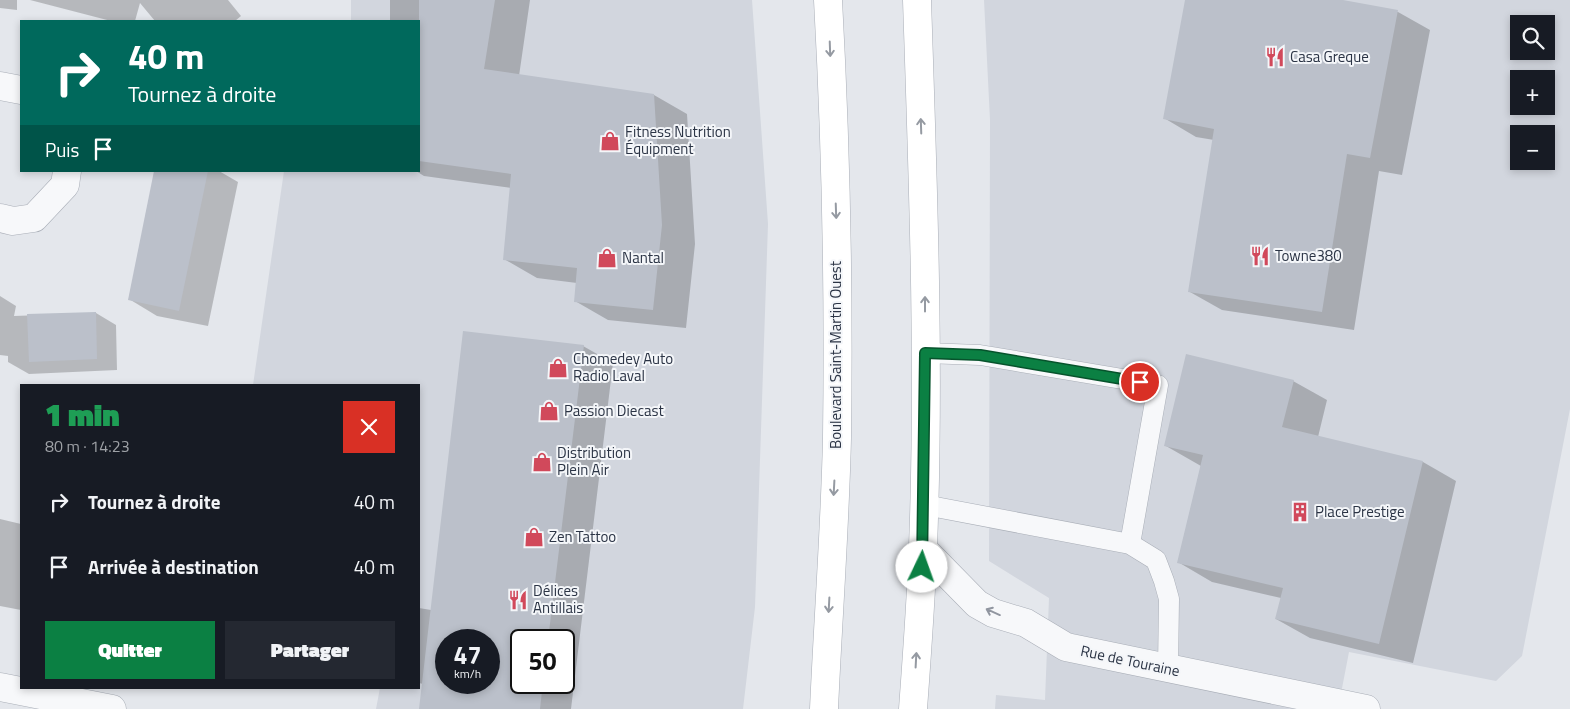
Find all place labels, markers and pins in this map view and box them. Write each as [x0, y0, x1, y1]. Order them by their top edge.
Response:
place label: Casa Greque [1290, 45, 1369, 68]
restaurant icon: Casa Greque [1264, 46, 1286, 68]
place label: Fitness Nutrition Équipment [625, 120, 731, 160]
shop icon: Fitness Nutrition Équipment [599, 130, 621, 152]
place label: Towne380 [1275, 244, 1342, 267]
restaurant icon: Towne380 [1249, 245, 1271, 267]
place label: Nantal [622, 246, 664, 269]
shop icon: Nantal [596, 247, 618, 269]
place label: Chomedey Auto Radio Laval [573, 347, 673, 387]
shop icon: Chomedey Auto Radio Laval [547, 357, 569, 379]
pin [1119, 361, 1161, 403]
place label: Passion Diecast [564, 399, 664, 422]
shop icon: Passion Diecast [538, 400, 560, 422]
place label: Distribution Plein Air [557, 441, 631, 481]
shop icon: Distribution Plein Air [531, 451, 553, 473]
place label: Place Prestige [1315, 500, 1405, 523]
building icon: Place Prestige [1289, 501, 1311, 523]
place label: Zen Tattoo [549, 525, 616, 548]
shop icon: Zen Tattoo [523, 526, 545, 548]
place label: Délices Antillais [533, 579, 583, 619]
restaurant icon: Délices Antillais [507, 589, 529, 611]

